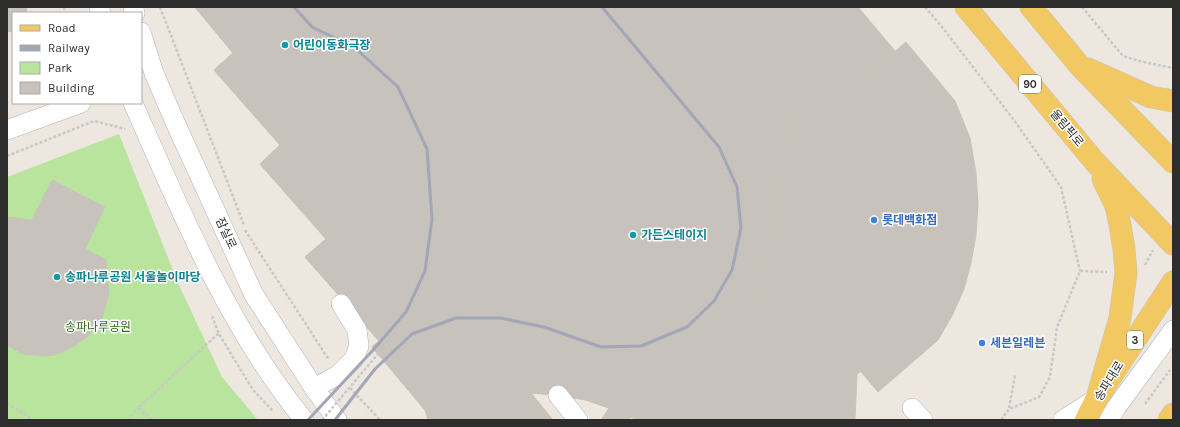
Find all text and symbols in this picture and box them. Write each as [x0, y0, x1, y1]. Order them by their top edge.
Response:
legend [12, 12, 142, 104]
text: Road [48, 21, 76, 35]
place label: 어린이동화극장 [293, 38, 370, 52]
marker: 어린이동화극장 [280, 40, 290, 50]
text: Railway [48, 41, 90, 55]
text: Park [48, 61, 73, 75]
road number: 90 [1019, 75, 1041, 93]
text: Building [48, 81, 95, 95]
street label: 올림픽로 [1047, 107, 1087, 149]
place label: 롯데백화점 [882, 213, 937, 227]
street label: 잠실로 [213, 215, 239, 251]
marker: 롯데백화점 [869, 215, 879, 225]
place label: 가든스테이지 [641, 228, 707, 242]
marker: 가든스테이지 [628, 230, 638, 240]
place label: 송파나루공원 서울놀이마당 [65, 270, 201, 284]
marker: 송파나루공원 서울놀이마당 [52, 272, 62, 282]
park label: 송파나루공원 [65, 320, 131, 334]
road number: 3 [1127, 331, 1143, 349]
place label: 세븐일레븐 [990, 336, 1045, 350]
marker: 세븐일레븐 [977, 338, 987, 348]
street label: 송파대로 [1091, 359, 1127, 403]

